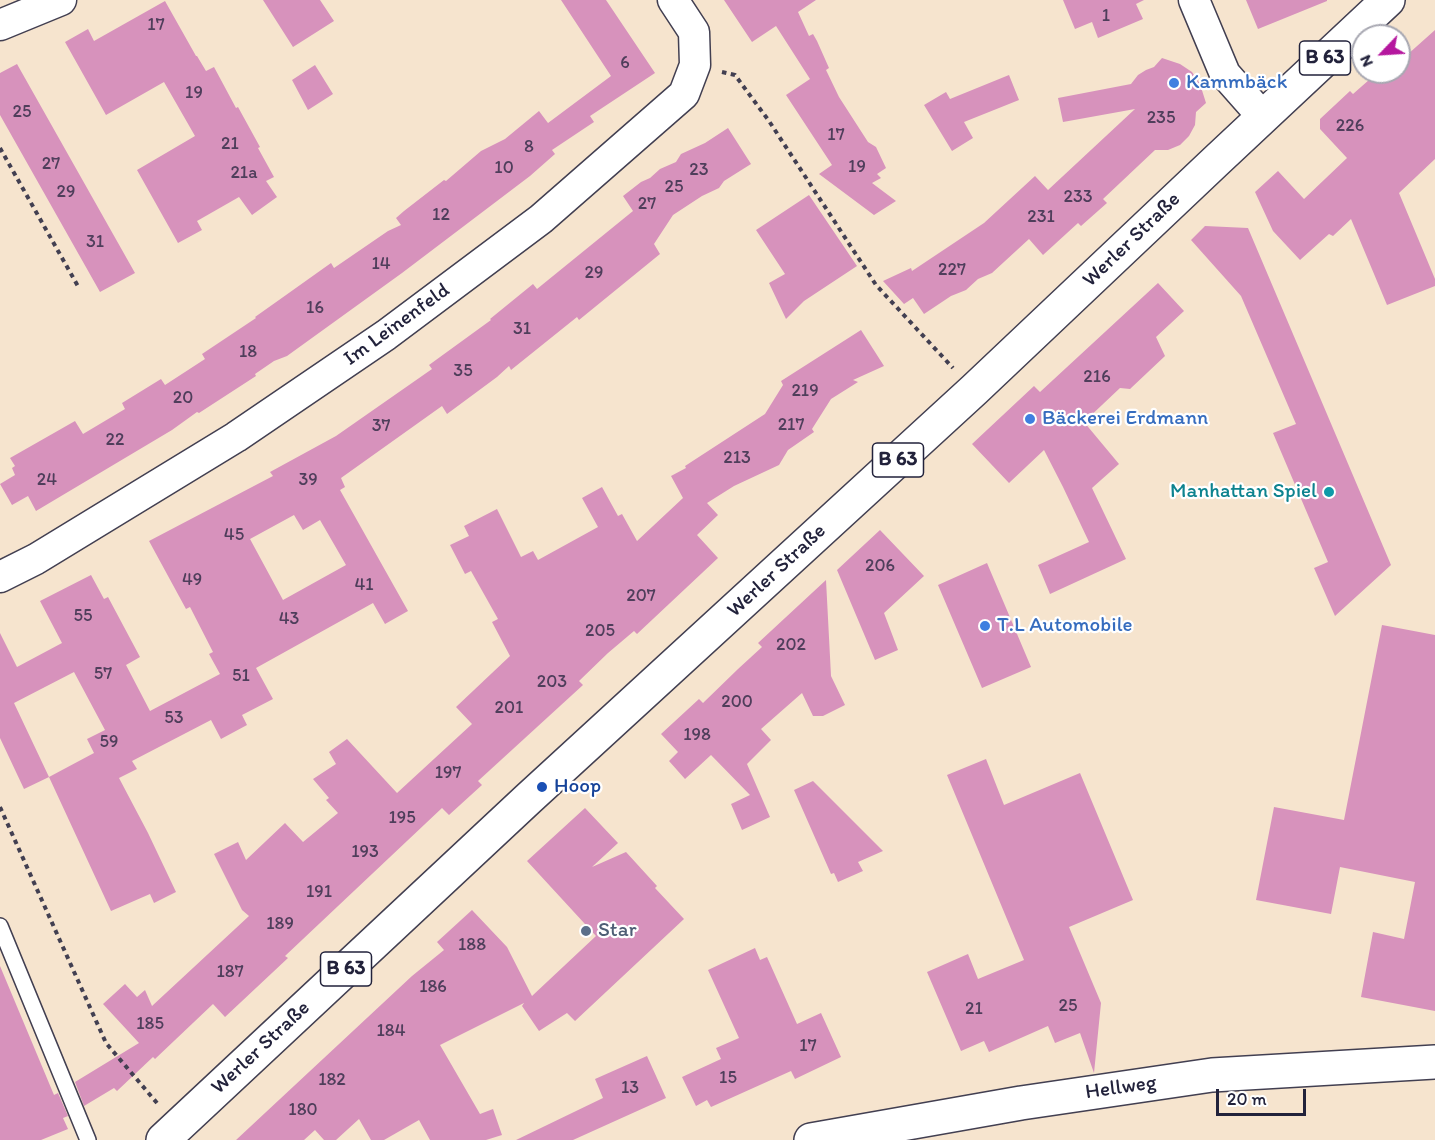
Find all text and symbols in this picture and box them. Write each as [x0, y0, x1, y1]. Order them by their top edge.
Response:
house number: 1 [1102, 5, 1110, 27]
house number: 17 [147, 14, 165, 36]
north arrow [1351, 24, 1411, 84]
road number: B 63 [1300, 41, 1350, 75]
house number: 6 [620, 52, 630, 74]
text: N [1355, 52, 1377, 70]
place label: Kammbäck [1186, 70, 1287, 96]
marker: Kammbäck [1167, 76, 1181, 90]
house number: 19 [185, 82, 203, 104]
house number: 25 [13, 101, 31, 123]
house number: 235 [1147, 107, 1175, 129]
house number: 226 [1336, 115, 1364, 137]
house number: 17 [827, 124, 845, 146]
house number: 21 [221, 133, 239, 155]
house number: 8 [524, 136, 534, 158]
house number: 27 [42, 153, 60, 175]
house number: 19 [848, 156, 866, 178]
house number: 10 [494, 157, 514, 179]
house number: 23 [689, 159, 709, 181]
house number: 21a [230, 162, 258, 184]
house number: 25 [665, 176, 683, 198]
house number: 29 [57, 181, 75, 203]
house number: 233 [1063, 186, 1093, 208]
street label: Werler Straße [1078, 187, 1186, 293]
house number: 27 [638, 193, 656, 215]
house number: 12 [432, 204, 450, 226]
house number: 231 [1027, 206, 1055, 228]
house number: 31 [86, 231, 104, 253]
house number: 14 [371, 253, 391, 275]
house number: 227 [938, 259, 966, 281]
house number: 29 [585, 262, 603, 284]
street label: Im Leinenfeld [339, 278, 455, 372]
house number: 16 [306, 297, 324, 319]
house number: 31 [513, 318, 531, 340]
house number: 18 [239, 341, 257, 363]
house number: 35 [453, 360, 473, 382]
house number: 216 [1083, 366, 1111, 388]
house number: 219 [791, 380, 819, 402]
house number: 20 [173, 387, 193, 409]
place label: Bäckerei Erdmann [1042, 406, 1208, 432]
marker: Bäckerei Erdmann [1023, 412, 1037, 426]
house number: 217 [778, 414, 804, 436]
house number: 37 [372, 415, 390, 437]
house number: 22 [106, 429, 124, 451]
road number: B 63 [872, 443, 924, 477]
house number: 213 [723, 447, 751, 469]
house number: 24 [37, 469, 57, 491]
house number: 39 [298, 469, 318, 491]
place label: Manhattan Spiel [1170, 479, 1317, 505]
marker: Manhattan Spiel [1322, 485, 1336, 499]
street label: Werler Straße [722, 519, 832, 623]
house number: 45 [224, 524, 244, 546]
house number: 206 [865, 555, 895, 577]
house number: 49 [182, 569, 202, 591]
house number: 41 [354, 574, 374, 596]
house number: 207 [626, 585, 656, 607]
house number: 55 [74, 605, 92, 627]
house number: 43 [279, 608, 299, 630]
place label: T.L Automobile [997, 613, 1133, 639]
marker: T.L Automobile [978, 619, 992, 633]
house number: 205 [585, 620, 615, 642]
house number: 202 [776, 634, 806, 656]
house number: 57 [94, 663, 112, 685]
house number: 51 [232, 665, 250, 687]
house number: 203 [537, 671, 567, 693]
house number: 200 [721, 691, 753, 713]
house number: 201 [495, 697, 523, 719]
house number: 53 [164, 707, 184, 729]
house number: 198 [683, 724, 711, 746]
house number: 59 [100, 731, 118, 753]
house number: 197 [435, 762, 461, 784]
place label: Hoop [554, 774, 601, 800]
marker: Hoop [535, 780, 549, 794]
house number: 195 [388, 807, 416, 829]
house number: 193 [351, 841, 379, 863]
house number: 191 [306, 881, 332, 903]
house number: 189 [266, 913, 294, 935]
place label: Star [598, 918, 637, 944]
marker: Star [579, 924, 593, 938]
house number: 188 [458, 934, 486, 956]
road number: B 63 [320, 952, 372, 986]
house number: 187 [216, 961, 244, 983]
house number: 186 [419, 976, 447, 998]
house number: 25 [1059, 995, 1077, 1017]
street label: Werler Straße [206, 996, 316, 1100]
house number: 21 [965, 998, 983, 1020]
house number: 185 [136, 1013, 164, 1035]
house number: 184 [376, 1020, 406, 1042]
house number: 17 [799, 1035, 817, 1057]
house number: 15 [719, 1067, 737, 1089]
house number: 182 [318, 1069, 346, 1091]
street label: Hellweg [1084, 1071, 1158, 1105]
house number: 13 [621, 1077, 639, 1099]
scale bar [1219, 1077, 1309, 1115]
text: 20 m [1227, 1088, 1267, 1110]
house number: 180 [288, 1099, 318, 1121]

